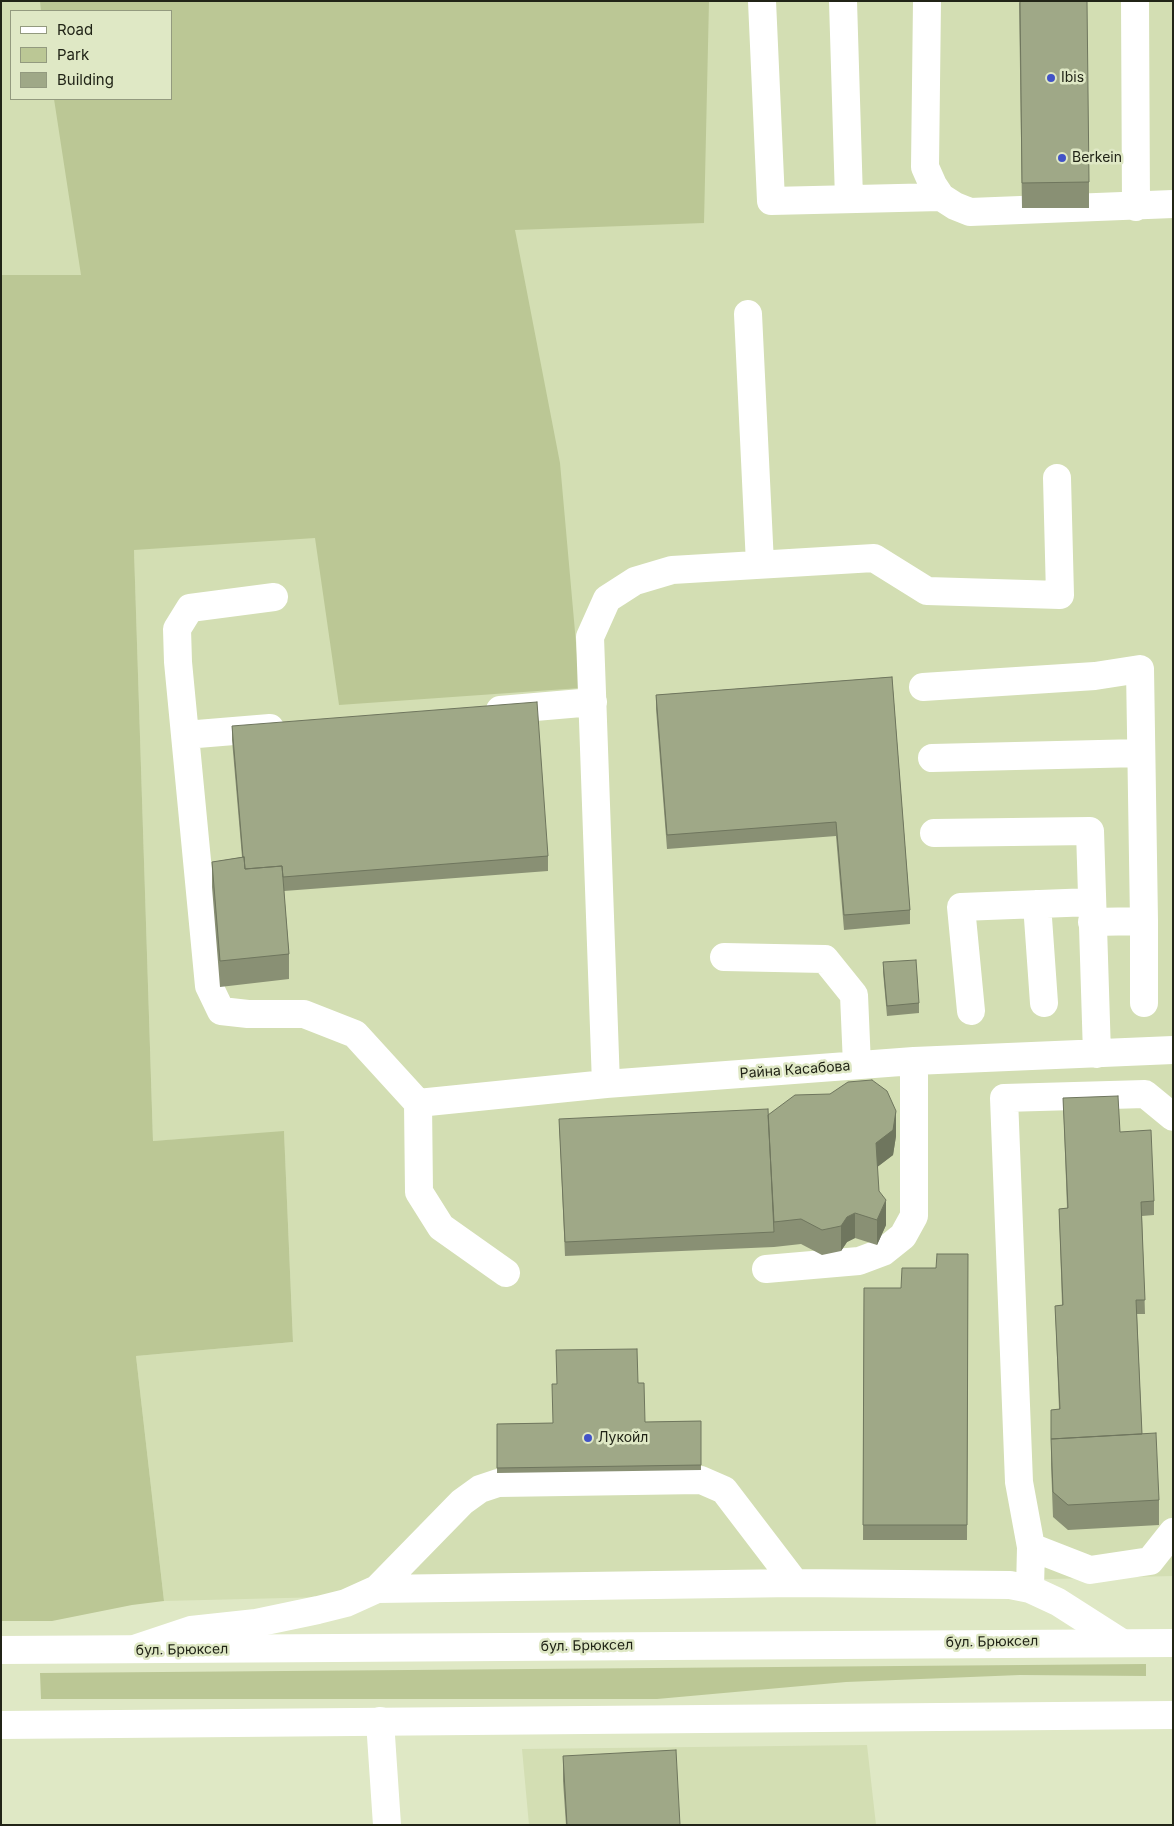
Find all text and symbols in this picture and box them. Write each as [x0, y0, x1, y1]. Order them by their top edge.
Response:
legend [10, 10, 172, 100]
text: Road [57, 20, 93, 39]
text: Park [57, 45, 89, 64]
text: Building [57, 70, 114, 89]
place label: Ibis [1061, 70, 1084, 86]
marker: Ibis [1045, 72, 1057, 84]
place label: Berkein [1072, 150, 1122, 166]
marker: Berkein [1056, 152, 1068, 164]
street label: Райна Касабова [739, 1058, 851, 1082]
place label: Лукойл [598, 1430, 648, 1446]
marker: Лукойл [582, 1432, 594, 1444]
street label: бул. Брюксел [946, 1633, 1038, 1651]
street label: бул. Брюксел [541, 1637, 633, 1655]
street label: бул. Брюксел [136, 1641, 228, 1659]

